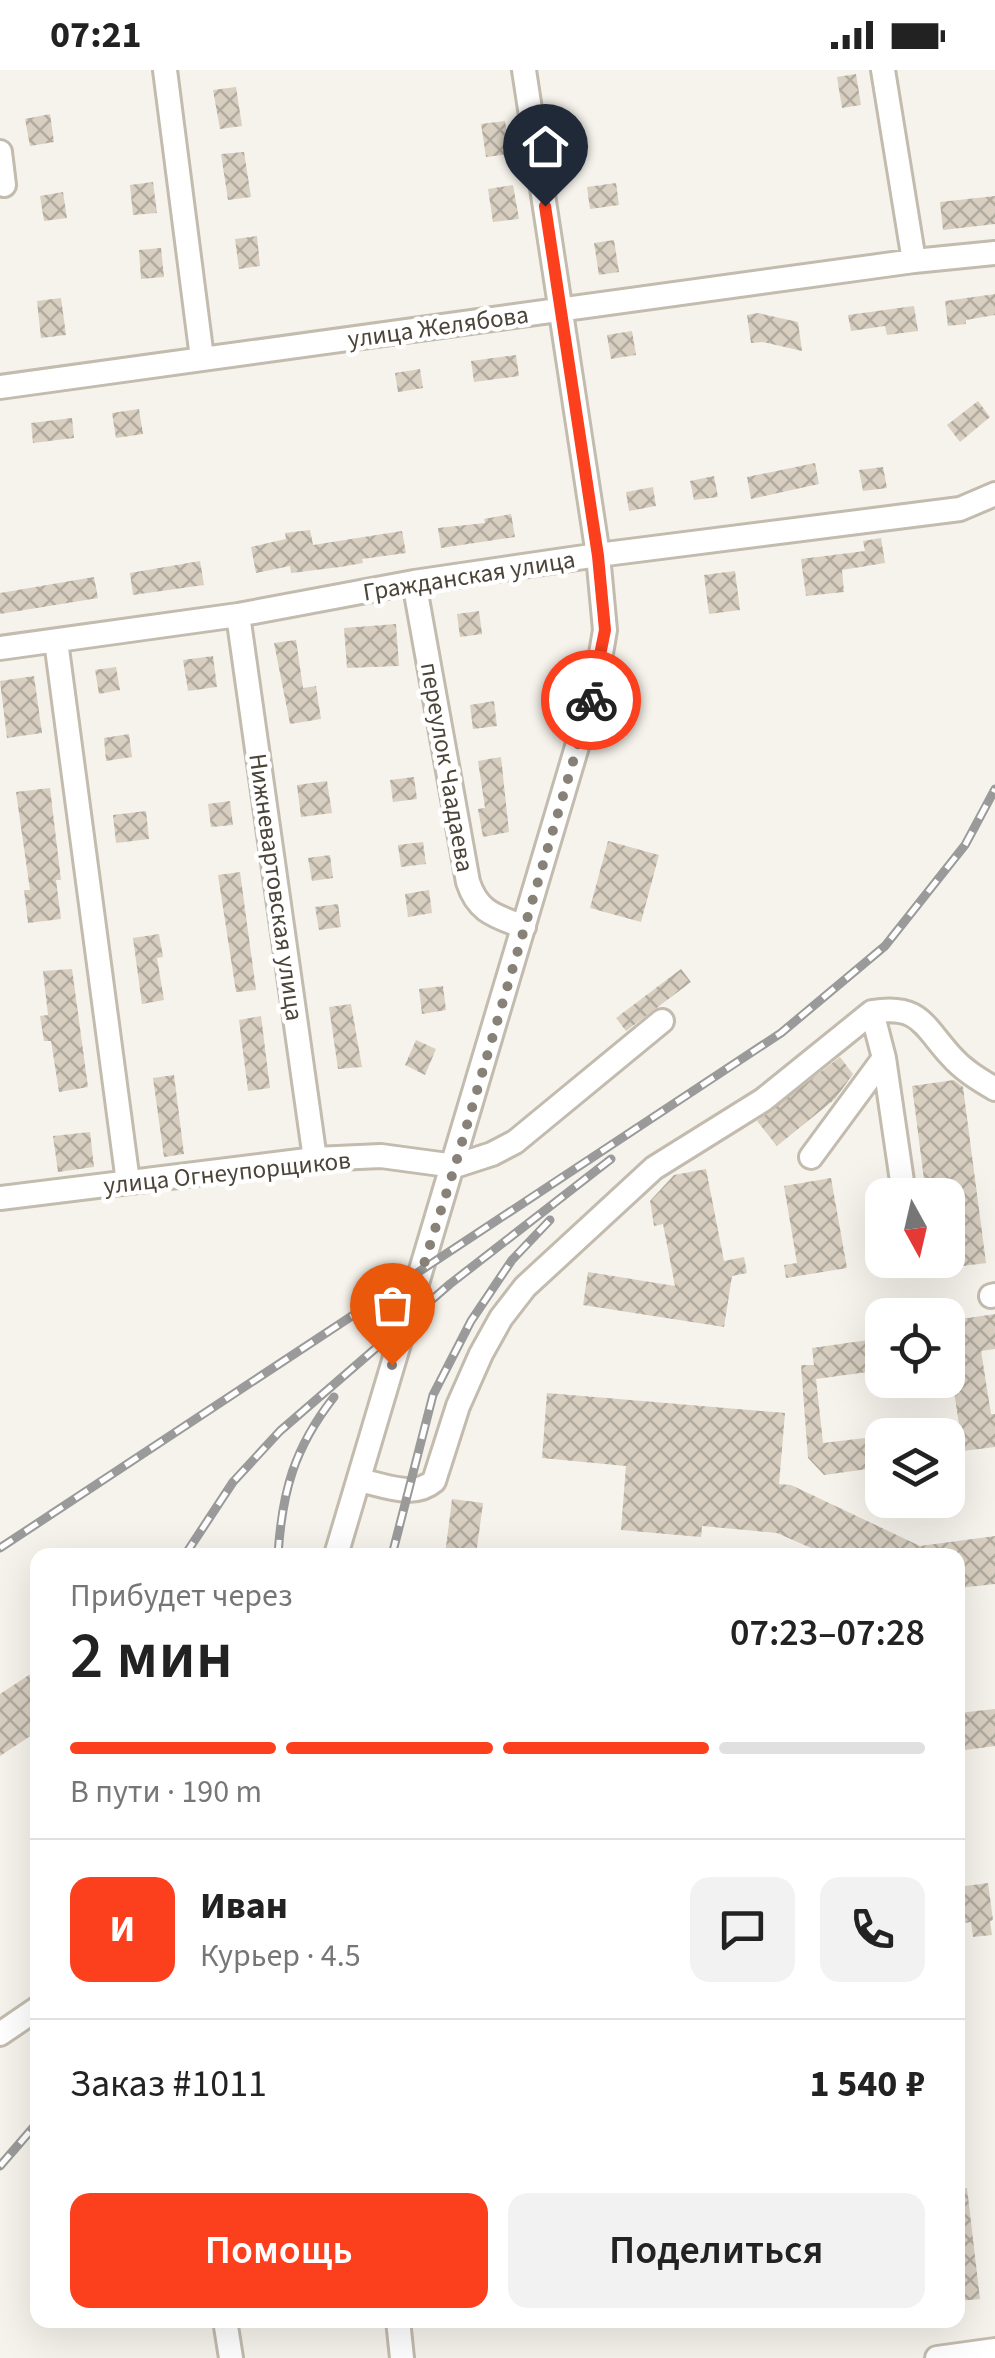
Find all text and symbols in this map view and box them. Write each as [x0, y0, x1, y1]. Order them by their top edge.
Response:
text: 07:21 [50, 8, 142, 62]
pin [503, 104, 588, 207]
icon: home [518, 119, 573, 174]
street label: улица Желябова [345, 296, 531, 357]
street label: Гражданская улица [361, 541, 578, 611]
courier [541, 650, 641, 750]
street label: переулок Чаадаева [411, 660, 483, 875]
icon: bike [564, 673, 619, 728]
street label: Нижневартовская улица [239, 751, 313, 1023]
street label: улица Огнеупорщиков [102, 1142, 352, 1204]
north arrow [865, 1178, 965, 1278]
map controls [865, 1178, 965, 1518]
pin [350, 1263, 435, 1366]
icon: bag [365, 1278, 420, 1333]
button: locate [865, 1298, 965, 1398]
button: layers [865, 1418, 965, 1518]
text: Прибудет через [70, 1573, 293, 1619]
text: 07:23–07:28 [730, 1606, 925, 1660]
text: 2 мин [70, 1610, 233, 1703]
text: В пути · 190 m [70, 1769, 262, 1815]
button: chat [690, 1877, 795, 1982]
button: phone [820, 1877, 925, 1982]
text: Иван [200, 1879, 288, 1933]
text: И [110, 1902, 135, 1956]
text: Курьер · 4.5 [200, 1933, 361, 1979]
text: Заказ #1011 [70, 2057, 267, 2111]
text: 1 540 ₽ [809, 2057, 925, 2111]
button: Помощь [70, 2193, 488, 2308]
button: Поделиться [508, 2193, 925, 2308]

